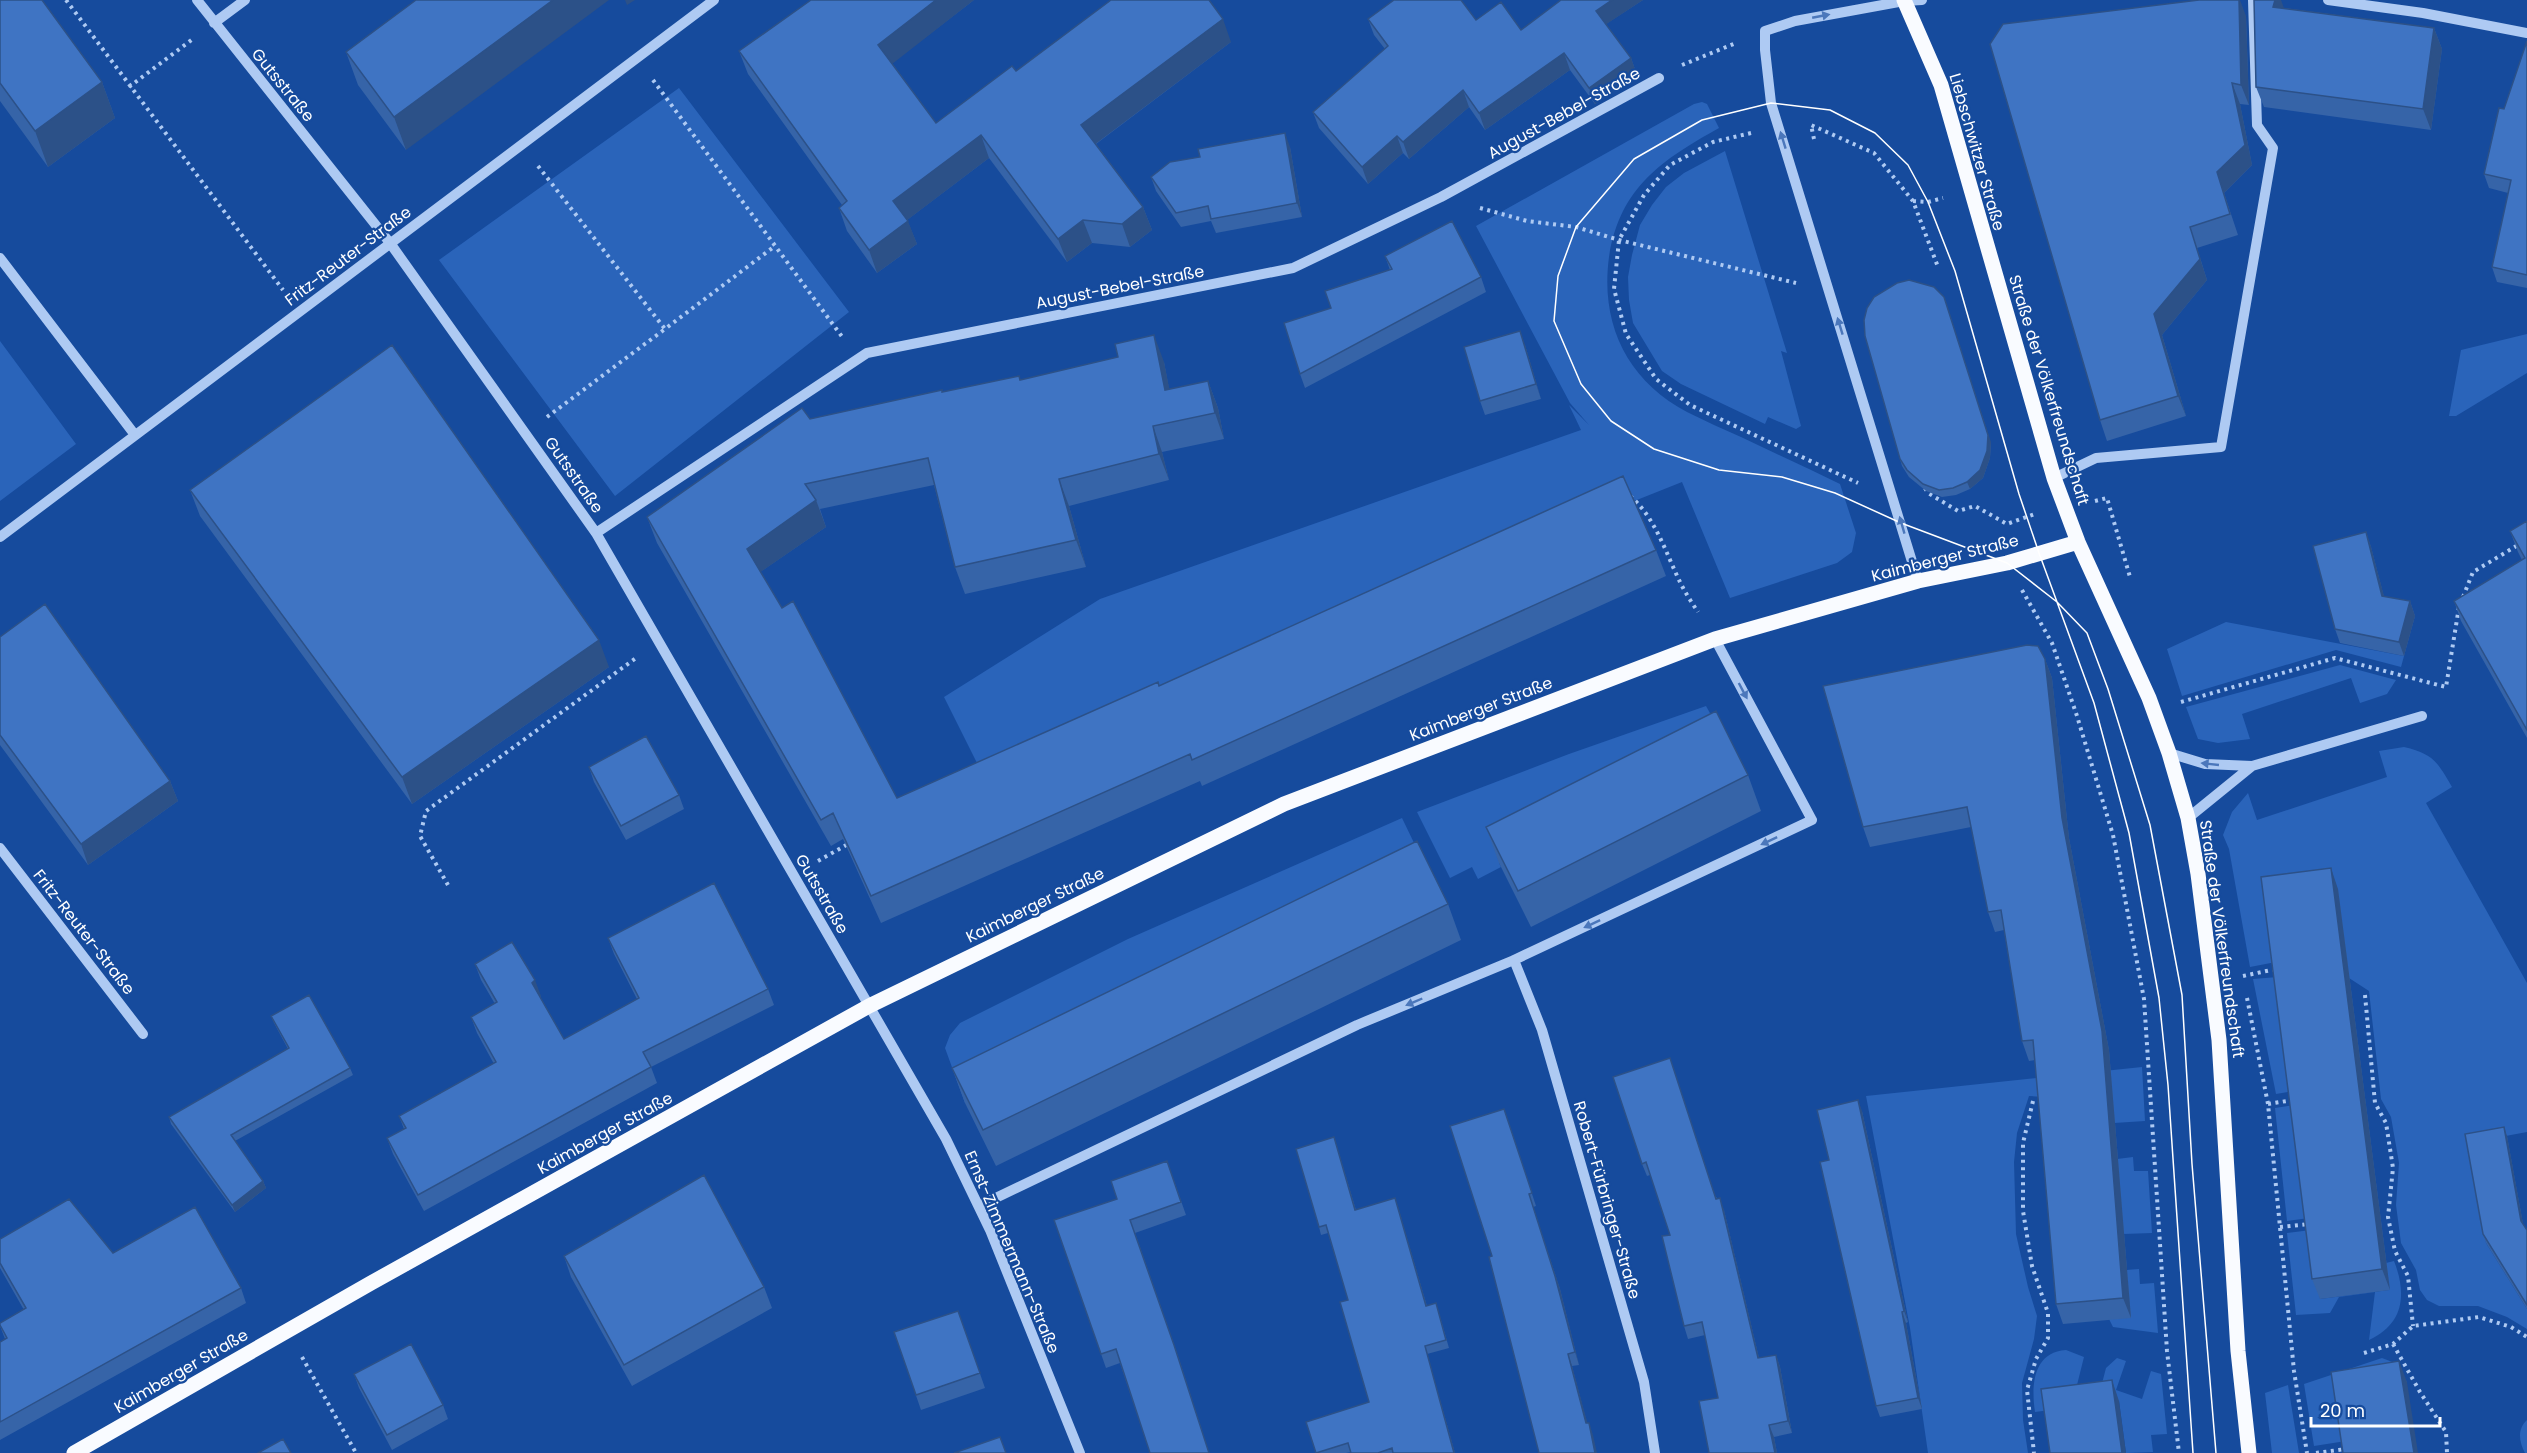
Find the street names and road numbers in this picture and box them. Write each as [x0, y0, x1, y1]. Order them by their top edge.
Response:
street label: Gutsstraße [246, 43, 320, 127]
street label: August-Bebel-Straße [1484, 61, 1644, 165]
street label: Liebschwitzer Straße [1943, 70, 2011, 234]
street label: Fritz-Reuter-Straße [280, 201, 416, 311]
street label: August-Bebel-Straße [1034, 259, 1206, 315]
street label: Straße der Völkerfreundschaft [2003, 272, 2095, 508]
street label: Gutsstraße [539, 432, 609, 518]
street label: Kaimberger Straße [1869, 529, 2021, 587]
street label: Kaimberger Straße [1406, 671, 1556, 747]
street label: Straße der Völkerfreundschaft [2194, 819, 2250, 1060]
street label: Gutsstraße [790, 850, 854, 938]
street label: Kaimberger Straße [962, 861, 1108, 949]
street label: Fritz-Reuter-Straße [28, 865, 140, 999]
street label: Kaimberger Straße [533, 1086, 677, 1180]
street label: Robert-Fürbringer-Straße [1568, 1098, 1646, 1302]
street label: Ernst-Zimmermann-Straße [959, 1147, 1065, 1357]
street label: Kaimberger Straße [110, 1323, 252, 1419]

